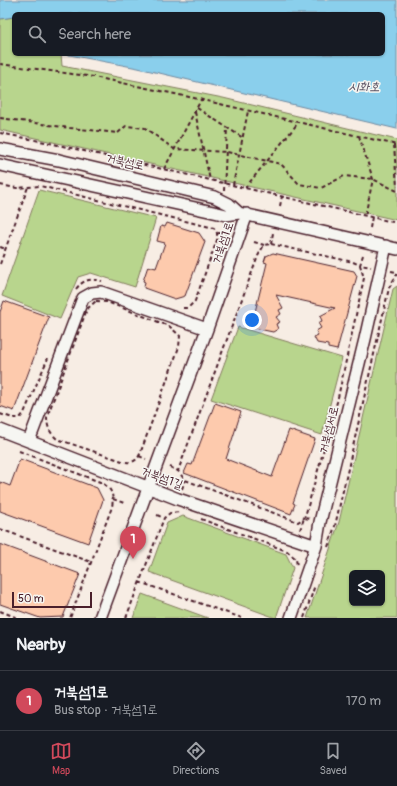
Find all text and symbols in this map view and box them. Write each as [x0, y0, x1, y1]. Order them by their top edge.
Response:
search box [12, 12, 385, 56]
icon: search [26, 23, 48, 45]
text: Search here [58, 25, 131, 44]
water label: 시화호 [348, 79, 380, 95]
street label: 거북섬로 [104, 150, 146, 174]
street label: 거북섬1로 [209, 220, 237, 266]
your location [242, 310, 262, 330]
street label: 거북섬서로 [316, 405, 342, 455]
street label: 거북섬1길 [139, 463, 185, 493]
pin: 1 [120, 526, 146, 559]
map controls [349, 570, 385, 606]
button: layers [349, 570, 385, 606]
scale bar [12, 590, 92, 609]
text: 50 m [18, 592, 44, 605]
text: Nearby [16, 634, 65, 655]
text: 거북섬1로 [54, 683, 108, 702]
text: 1 [26, 693, 32, 709]
text: 170 m [346, 693, 381, 709]
text: Bus stop · 거북섬1로 [54, 702, 158, 718]
tab: Map [50, 740, 72, 777]
tab: Directions [172, 740, 219, 777]
tab: Saved [320, 740, 347, 777]

